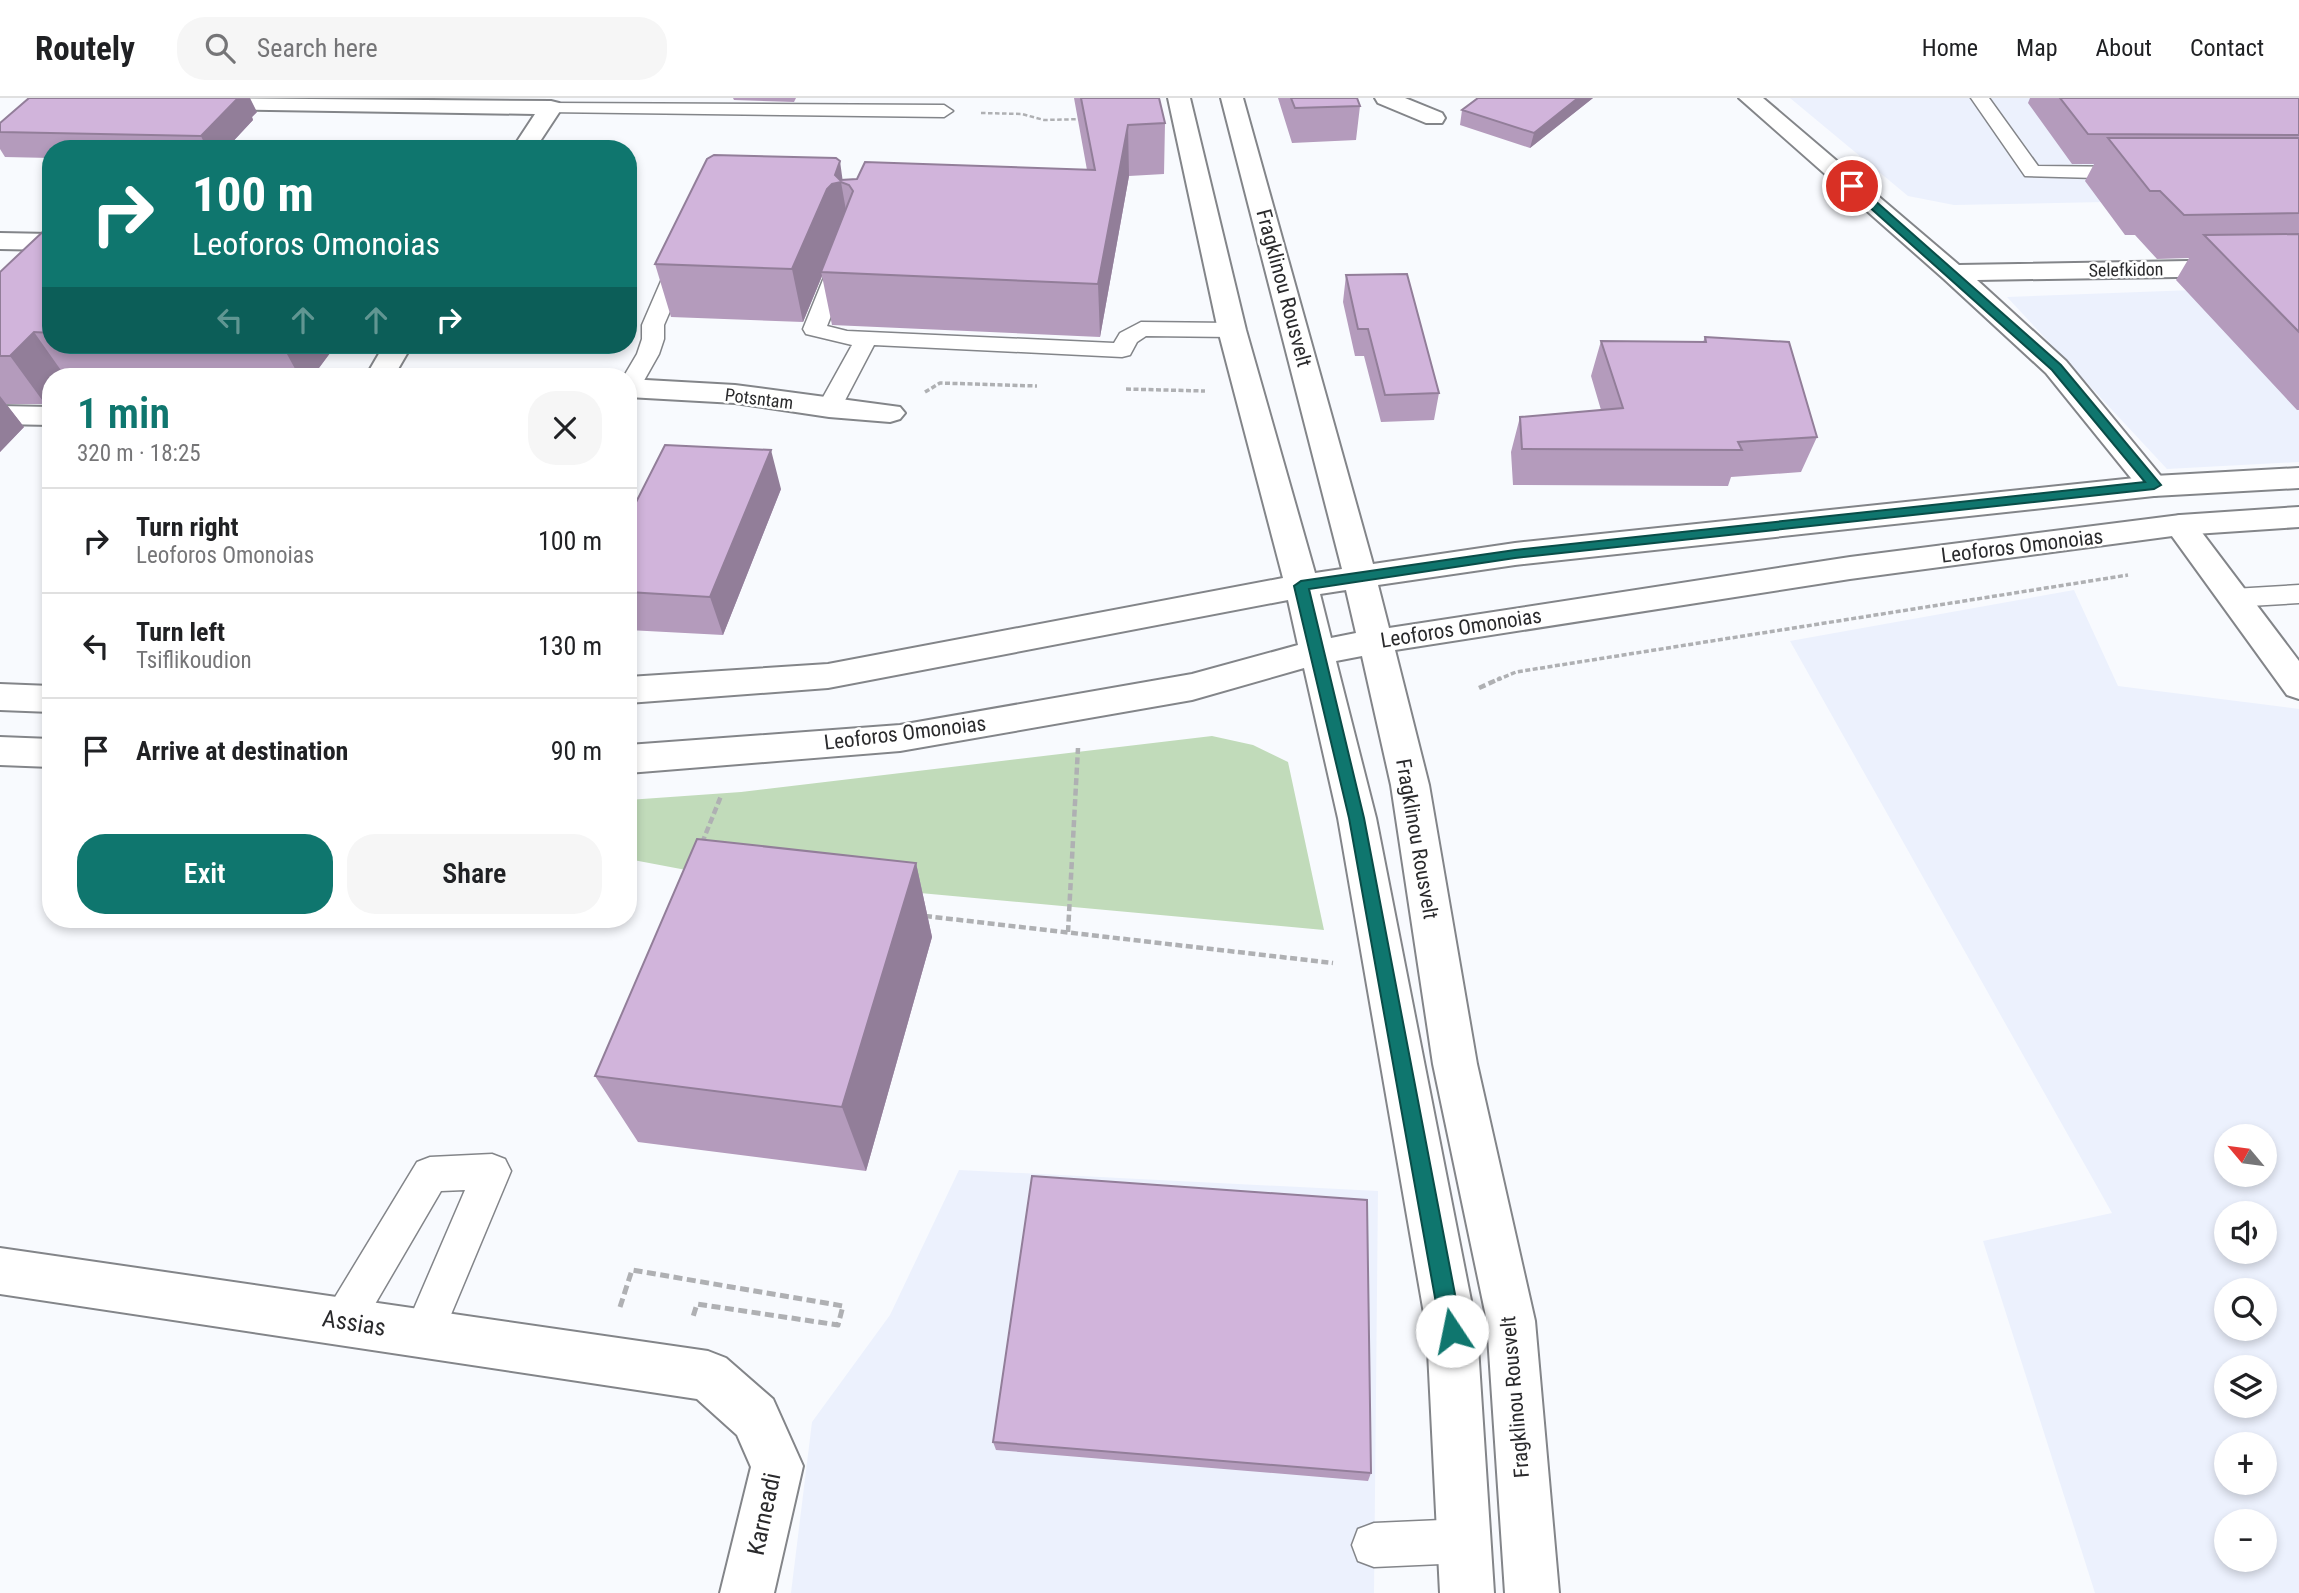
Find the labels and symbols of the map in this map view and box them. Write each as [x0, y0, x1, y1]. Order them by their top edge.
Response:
pin [1822, 156, 1882, 216]
street label: Fragklinou Rousvelt [1251, 207, 1317, 369]
street label: Selefkidon [2088, 258, 2164, 281]
street label: Potsntam [724, 384, 794, 413]
street label: Leoforos Omonoias [1940, 524, 2104, 568]
street label: Leoforos Omonoias [1379, 603, 1543, 653]
street label: Leoforos Omonoias [823, 711, 987, 755]
street label: Fragklinou Rousvelt [1391, 757, 1443, 921]
north arrow [2214, 1124, 2277, 1186]
position arrow [1415, 1294, 1489, 1368]
street label: Assias [320, 1304, 388, 1342]
street label: Fragklinou Rousvelt [1496, 1315, 1534, 1479]
street label: Karneadi [742, 1470, 786, 1558]

